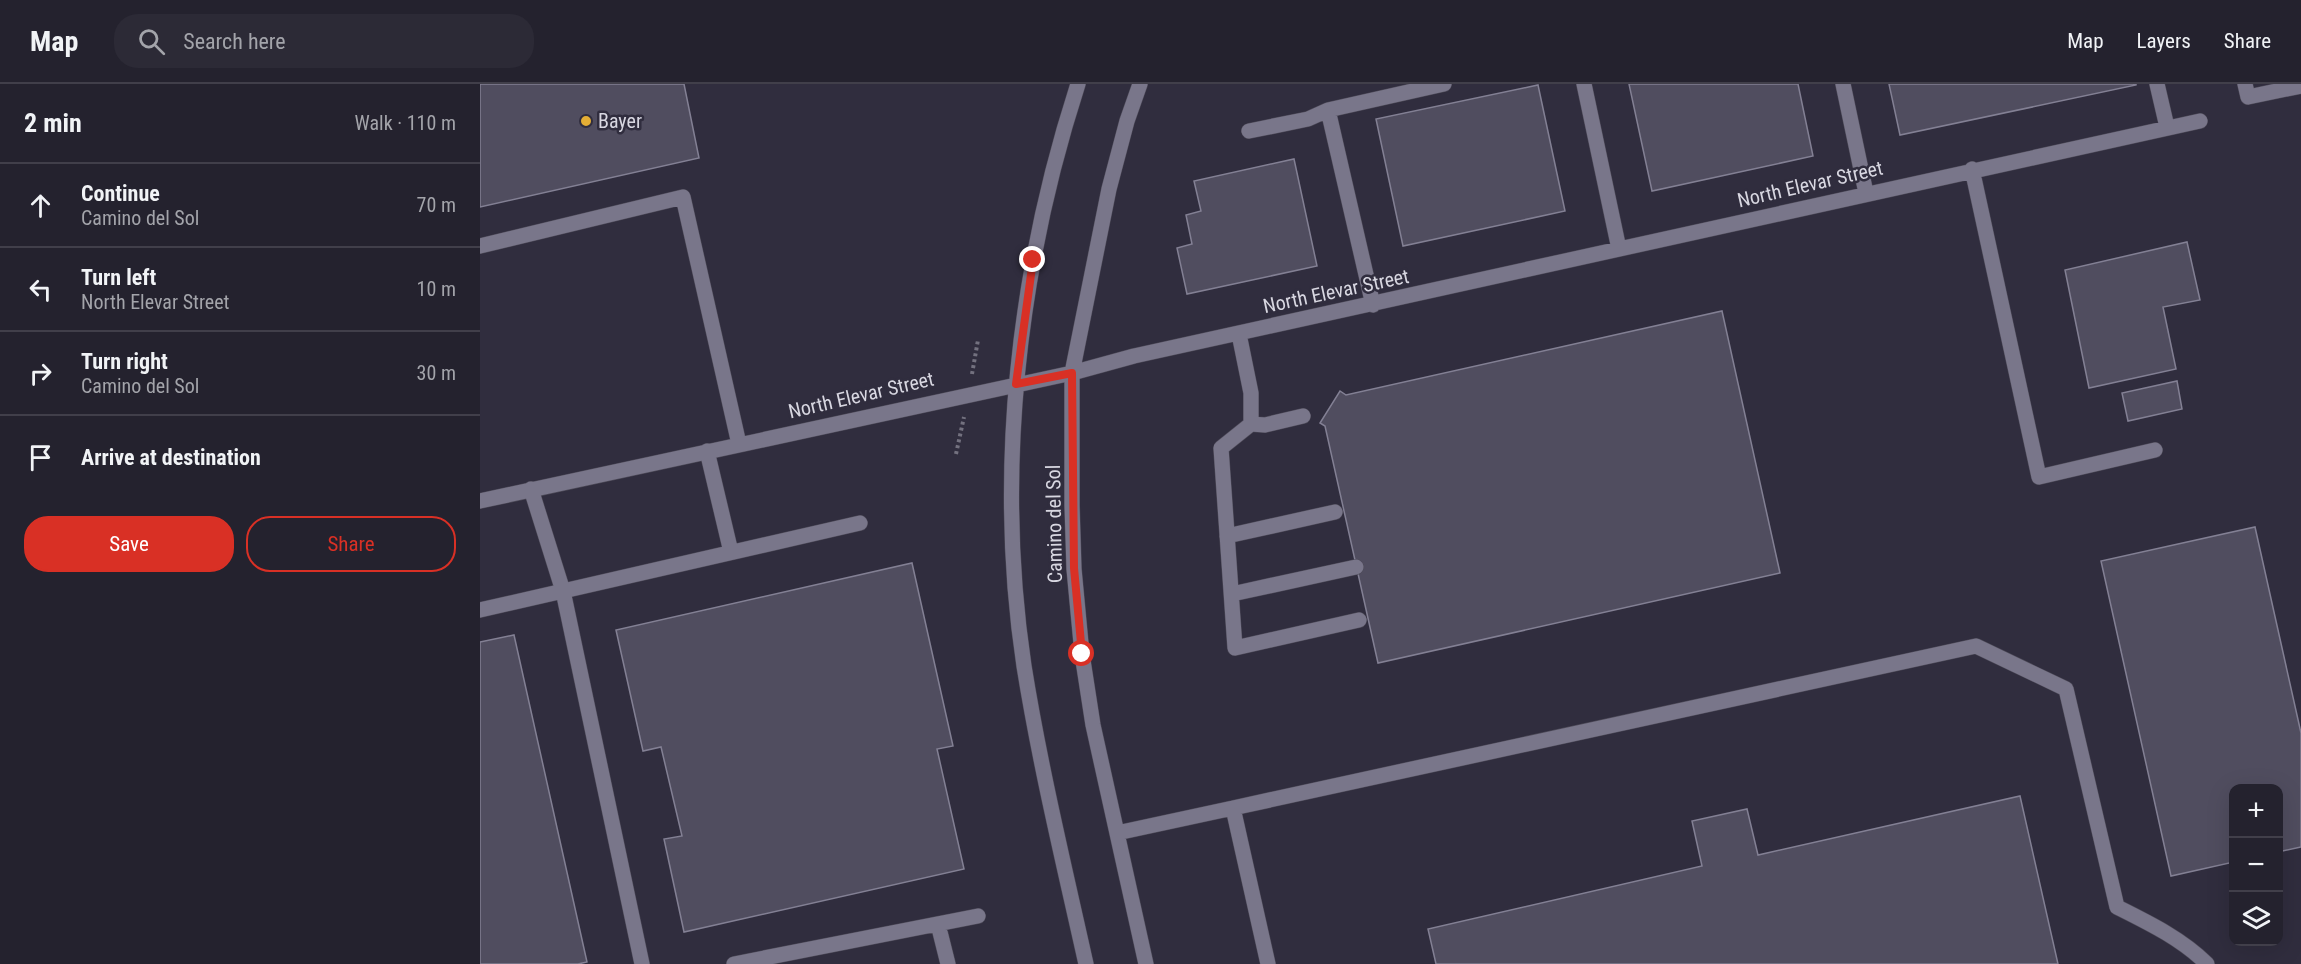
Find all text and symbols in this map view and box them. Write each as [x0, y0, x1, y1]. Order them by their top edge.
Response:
search box [114, 14, 534, 68]
text: Map [30, 25, 78, 58]
icon: search [135, 25, 168, 58]
text: Search here [183, 29, 286, 54]
text: Map [2067, 29, 2104, 53]
text: Layers [2137, 29, 2191, 53]
text: Share [2224, 29, 2271, 53]
text: 2 min [24, 108, 82, 138]
place label: Bayer [598, 109, 642, 133]
text: Walk · 110 m [355, 111, 456, 135]
marker: Bayer [579, 114, 593, 128]
street label: North Elevar Street [1735, 156, 1885, 212]
text: Continue [81, 181, 160, 206]
icon: ahead [24, 189, 57, 222]
text: 70 m [417, 193, 456, 217]
text: Camino del Sol [81, 206, 199, 230]
route end [1019, 246, 1045, 272]
street label: North Elevar Street [1261, 264, 1411, 318]
text: Turn left [81, 265, 156, 290]
icon: left [24, 273, 57, 306]
text: 10 m [417, 277, 456, 301]
text: North Elevar Street [81, 290, 230, 314]
text: Turn right [81, 349, 168, 374]
icon: right [24, 357, 57, 390]
text: 30 m [417, 361, 456, 385]
street label: North Elevar Street [786, 367, 936, 423]
text: Camino del Sol [81, 374, 199, 398]
icon: arrive [24, 441, 57, 474]
text: Arrive at destination [81, 445, 261, 470]
street label: Camino del Sol [1041, 465, 1067, 583]
button: Save [24, 516, 234, 572]
button: Share [246, 516, 456, 572]
route start [1068, 640, 1094, 666]
map controls [2229, 784, 2283, 946]
button: + [2229, 784, 2283, 838]
button: − [2229, 838, 2283, 892]
button: layers [2229, 892, 2283, 946]

